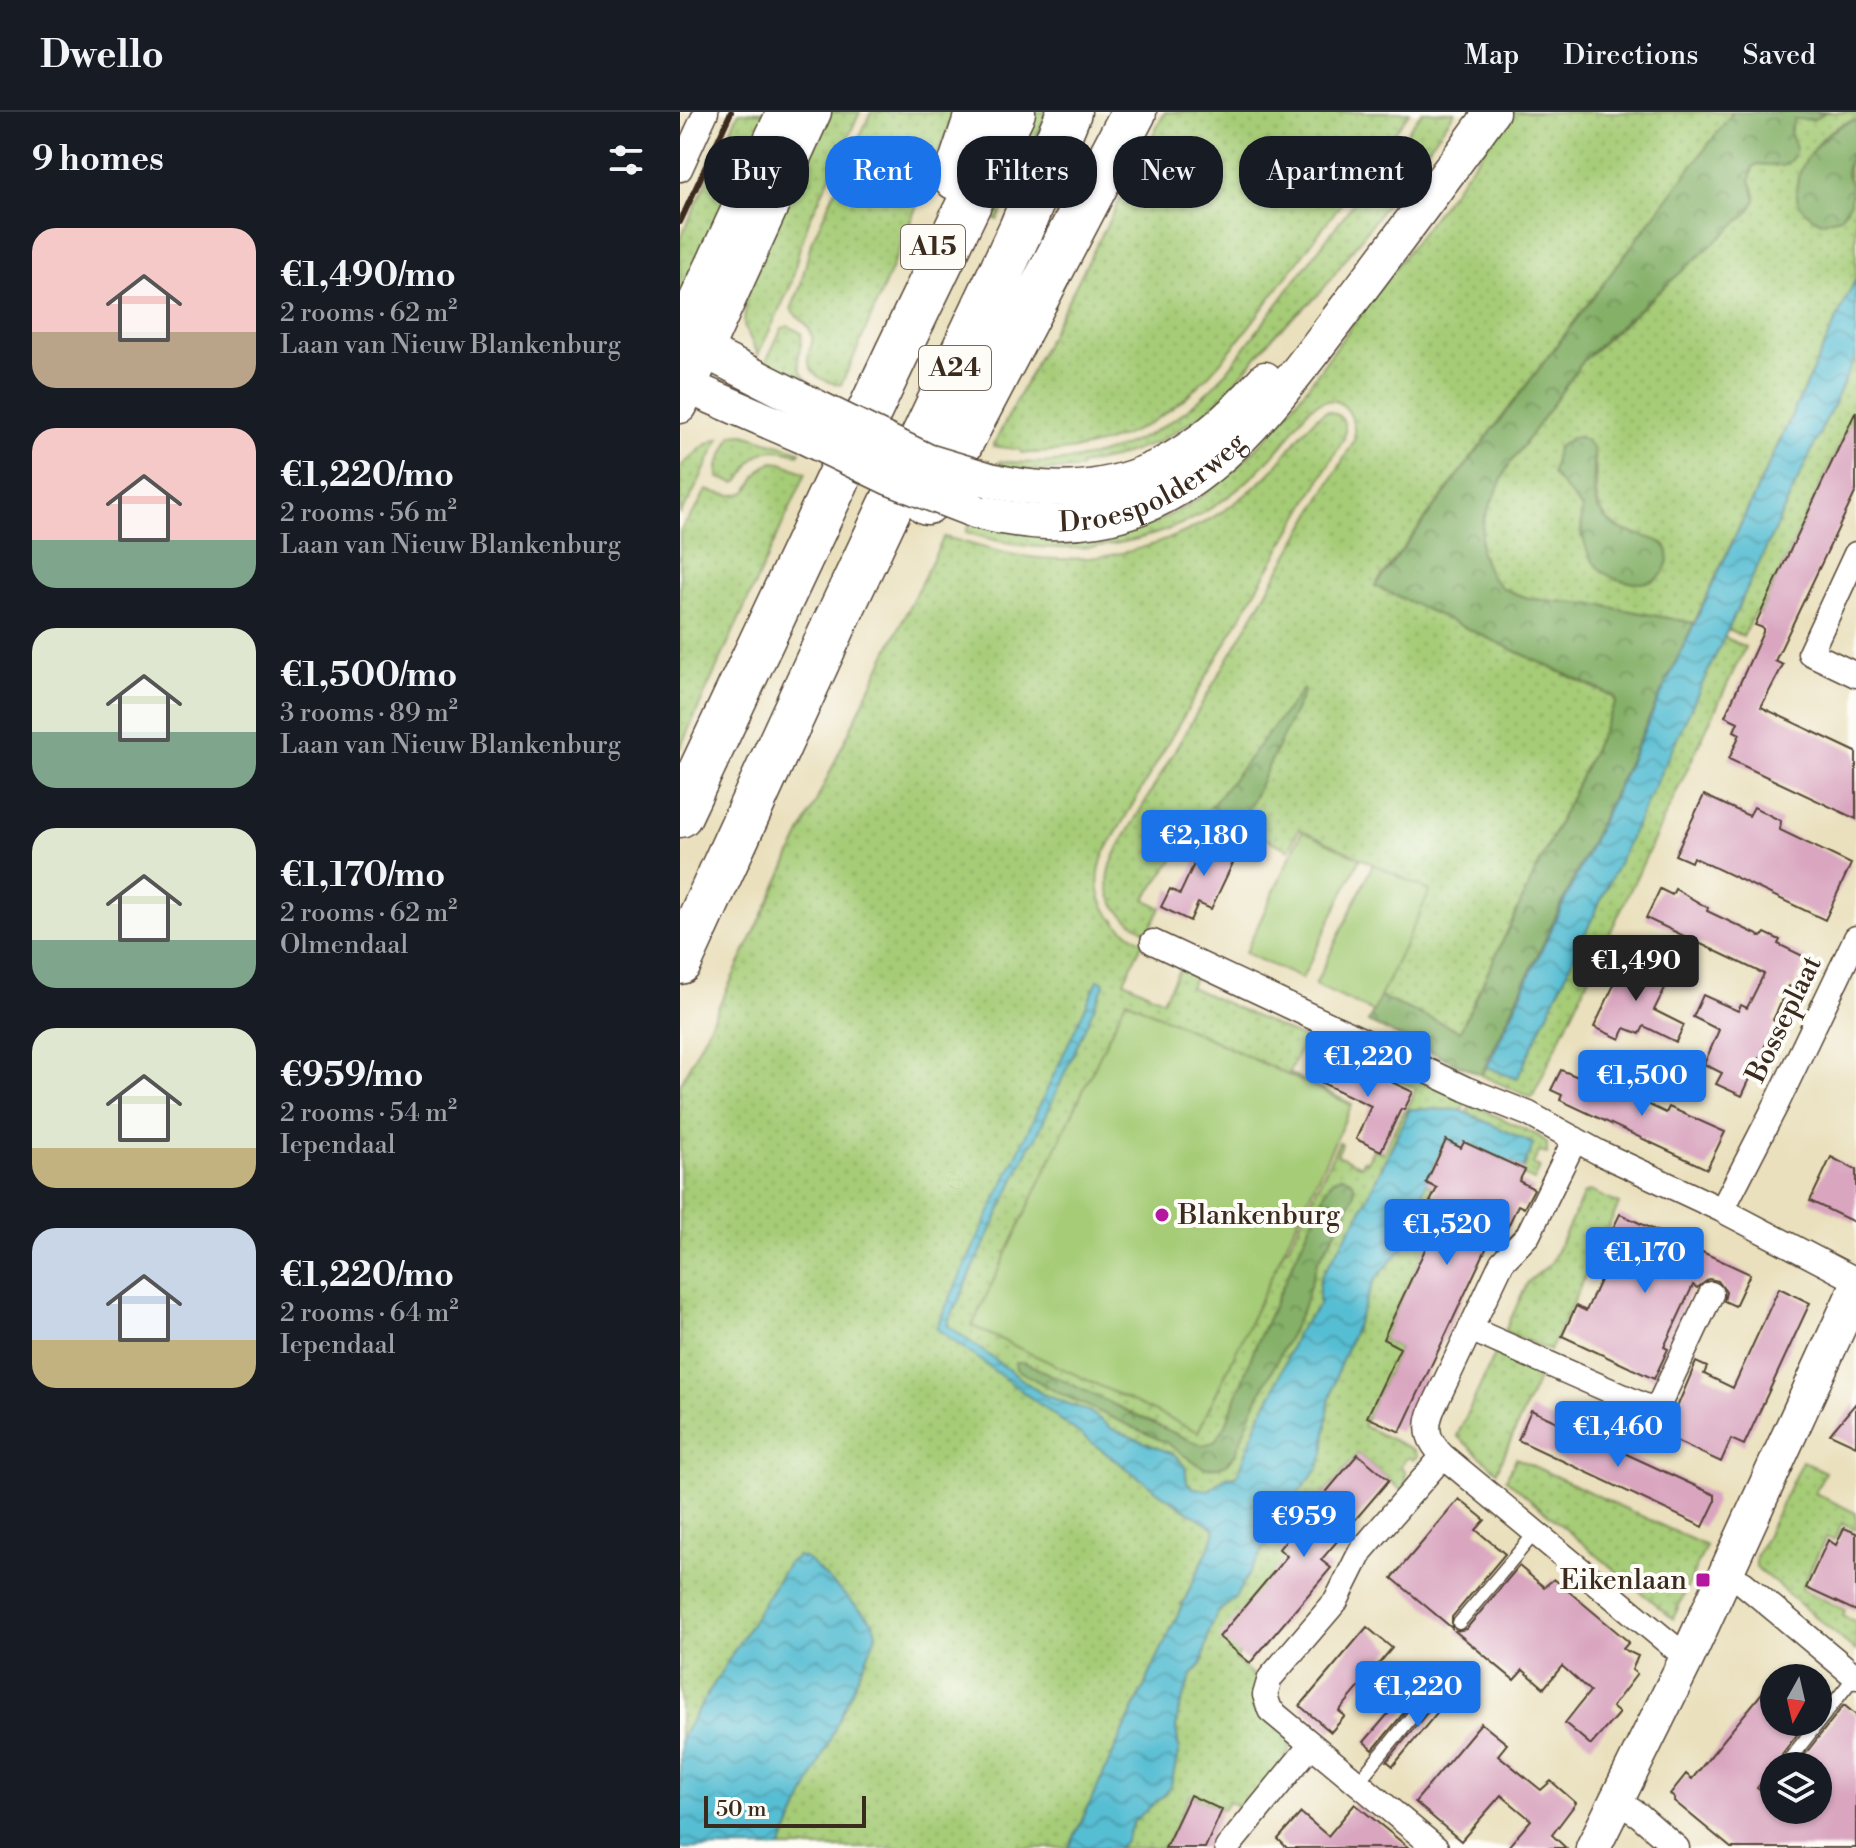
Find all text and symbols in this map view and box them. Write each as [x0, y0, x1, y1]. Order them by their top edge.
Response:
text: Dwello [40, 32, 164, 79]
text: Map [1464, 38, 1519, 73]
text: Directions [1563, 38, 1698, 73]
text: Saved [1742, 38, 1816, 73]
chip: Buy [704, 136, 809, 208]
chip: Rent [825, 136, 941, 208]
chip: Filters [957, 136, 1097, 208]
chip: New [1113, 136, 1223, 208]
chip: Apartment [1239, 136, 1432, 208]
icon: filters [604, 138, 648, 182]
text: 9 homes [32, 139, 164, 181]
road number: A15 [901, 225, 965, 269]
text: €1,490/mo [280, 255, 456, 297]
icon: home [96, 260, 192, 356]
text: 2 rooms · 62 m² [280, 297, 457, 329]
text: Laan van Nieuw Blankenburg [280, 329, 621, 361]
road number: A24 [919, 346, 991, 390]
street label: Droespolderweg [1058, 425, 1254, 540]
text: €1,220/mo [280, 455, 454, 497]
icon: home [96, 460, 192, 556]
text: 2 rooms · 56 m² [280, 497, 457, 529]
text: Laan van Nieuw Blankenburg [280, 529, 621, 561]
text: €1,500/mo [280, 655, 457, 697]
icon: home [96, 660, 192, 756]
text: 3 rooms · 89 m² [280, 697, 458, 729]
text: Laan van Nieuw Blankenburg [280, 729, 621, 761]
pin: €2,180 [1139, 810, 1269, 878]
text: €2,180 [1159, 820, 1249, 852]
text: €1,170/mo [280, 855, 445, 897]
icon: home [96, 860, 192, 956]
text: 2 rooms · 62 m² [280, 897, 457, 929]
text: Olmendaal [280, 929, 408, 961]
pin: €1,490 [1571, 935, 1701, 1003]
text: €1,490 [1591, 945, 1681, 977]
street label: Bosseplaat [1738, 950, 1830, 1089]
pin: €1,220 [1303, 1031, 1433, 1099]
text: €1,220 [1323, 1041, 1413, 1073]
pin: €1,500 [1577, 1050, 1707, 1118]
text: €959/mo [280, 1055, 423, 1097]
icon: home [96, 1060, 192, 1156]
text: €1,500 [1596, 1060, 1688, 1092]
text: 2 rooms · 54 m² [280, 1097, 457, 1129]
text: Iependaal [280, 1129, 395, 1161]
place label: Blankenburg [1177, 1198, 1341, 1233]
pin: €1,520 [1382, 1199, 1512, 1267]
marker: Blankenburg [1153, 1206, 1171, 1224]
text: €1,520 [1403, 1209, 1492, 1241]
pin: €1,170 [1580, 1227, 1710, 1295]
text: €1,170 [1604, 1237, 1686, 1269]
text: €1,220/mo [280, 1255, 454, 1297]
icon: home [96, 1260, 192, 1356]
text: 2 rooms · 64 m² [280, 1297, 459, 1329]
text: Iependaal [280, 1329, 395, 1361]
pin: €1,460 [1553, 1401, 1683, 1469]
text: €1,460 [1573, 1411, 1663, 1443]
pin: €959 [1257, 1491, 1351, 1559]
text: €959 [1271, 1501, 1337, 1533]
place label: Eikenlaan [1560, 1563, 1687, 1598]
marker: Eikenlaan [1694, 1571, 1712, 1589]
pin: €1,220 [1353, 1661, 1483, 1729]
north arrow [1760, 1664, 1832, 1736]
map controls [1760, 1664, 1832, 1824]
text: €1,220 [1373, 1671, 1463, 1703]
button: layers [1760, 1752, 1832, 1824]
scale bar [704, 1792, 866, 1828]
text: 50 m [716, 1796, 767, 1823]

